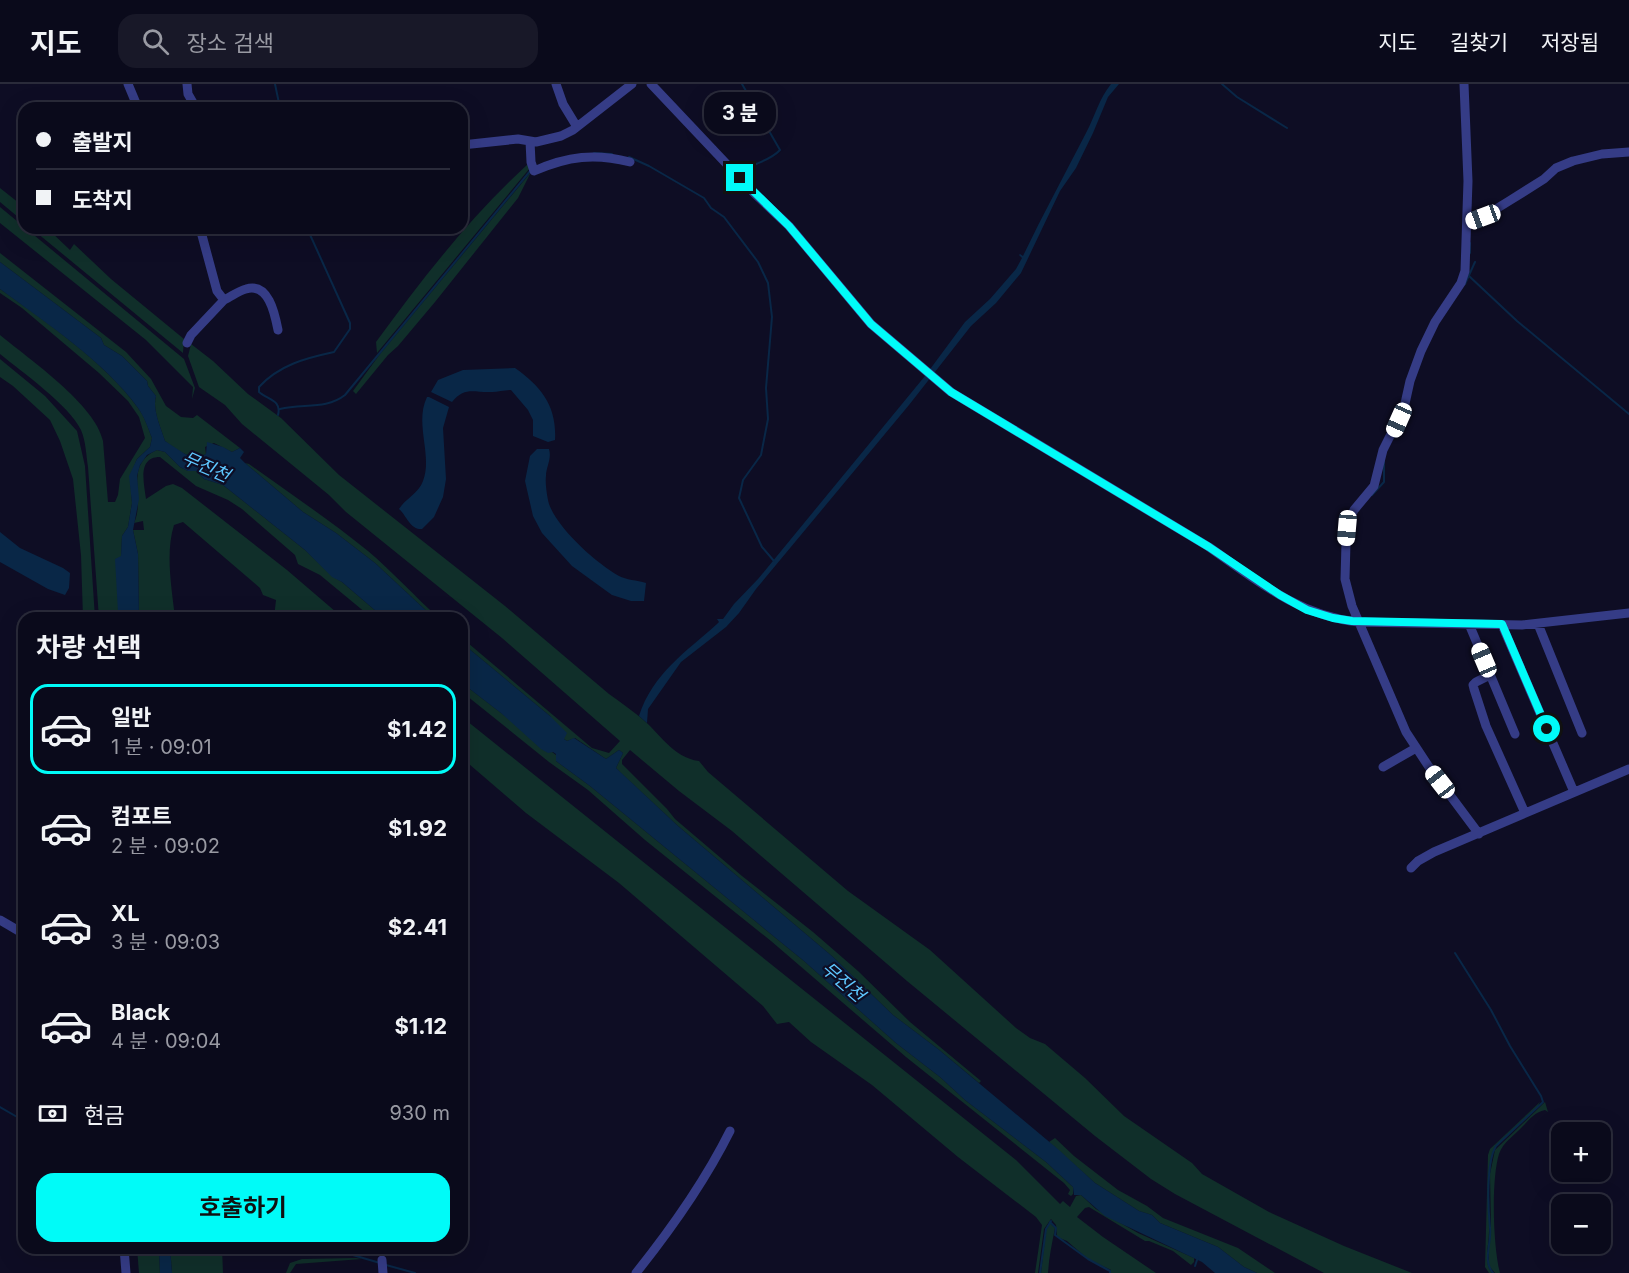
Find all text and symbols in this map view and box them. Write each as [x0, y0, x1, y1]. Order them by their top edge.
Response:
search box [118, 14, 538, 68]
icon: search [139, 25, 172, 58]
text: 지도 [30, 26, 82, 60]
text: 장소 검색 [187, 30, 274, 56]
text: 지도 [1378, 30, 1417, 55]
text: 길찾기 [1450, 30, 1508, 55]
text: 저장됨 [1541, 30, 1599, 55]
callout: 3 분 [704, 91, 776, 133]
text: 3 분 [722, 101, 758, 125]
text: 출발지 [72, 129, 133, 155]
route end [726, 164, 753, 191]
text: 도착지 [72, 187, 133, 213]
car [1463, 202, 1503, 232]
car [1383, 400, 1415, 440]
water label: 무진천 [179, 447, 235, 487]
car [1336, 509, 1358, 547]
text: 차량 선택 [36, 631, 142, 664]
car [1469, 640, 1499, 680]
icon: car [39, 702, 93, 756]
text: 일반 [111, 704, 151, 730]
route start [1533, 715, 1560, 742]
text: $1.42 [387, 716, 447, 742]
text: 1 분 · 09:01 [111, 735, 212, 759]
car [1422, 762, 1458, 802]
icon: car [39, 801, 93, 855]
text: 컴포트 [111, 803, 172, 829]
text: $1.92 [388, 815, 447, 841]
text: 2 분 · 09:02 [111, 834, 220, 858]
icon: car [39, 900, 93, 954]
text: XL [111, 900, 140, 926]
text: $2.41 [388, 914, 447, 940]
text: 3 분 · 09:03 [111, 930, 220, 954]
water label: 무진천 [818, 957, 871, 1007]
icon: car [39, 999, 93, 1053]
text: Black [111, 999, 170, 1025]
text: $1.12 [394, 1013, 447, 1039]
text: 4 분 · 09:04 [111, 1029, 221, 1053]
icon: cash [36, 1097, 69, 1130]
text: 930 m [389, 1101, 450, 1125]
text: 현금 [84, 1102, 124, 1128]
map controls [1551, 1122, 1611, 1254]
button: + [1551, 1122, 1611, 1182]
button: 호출하기 [36, 1173, 450, 1242]
button: − [1551, 1194, 1611, 1254]

